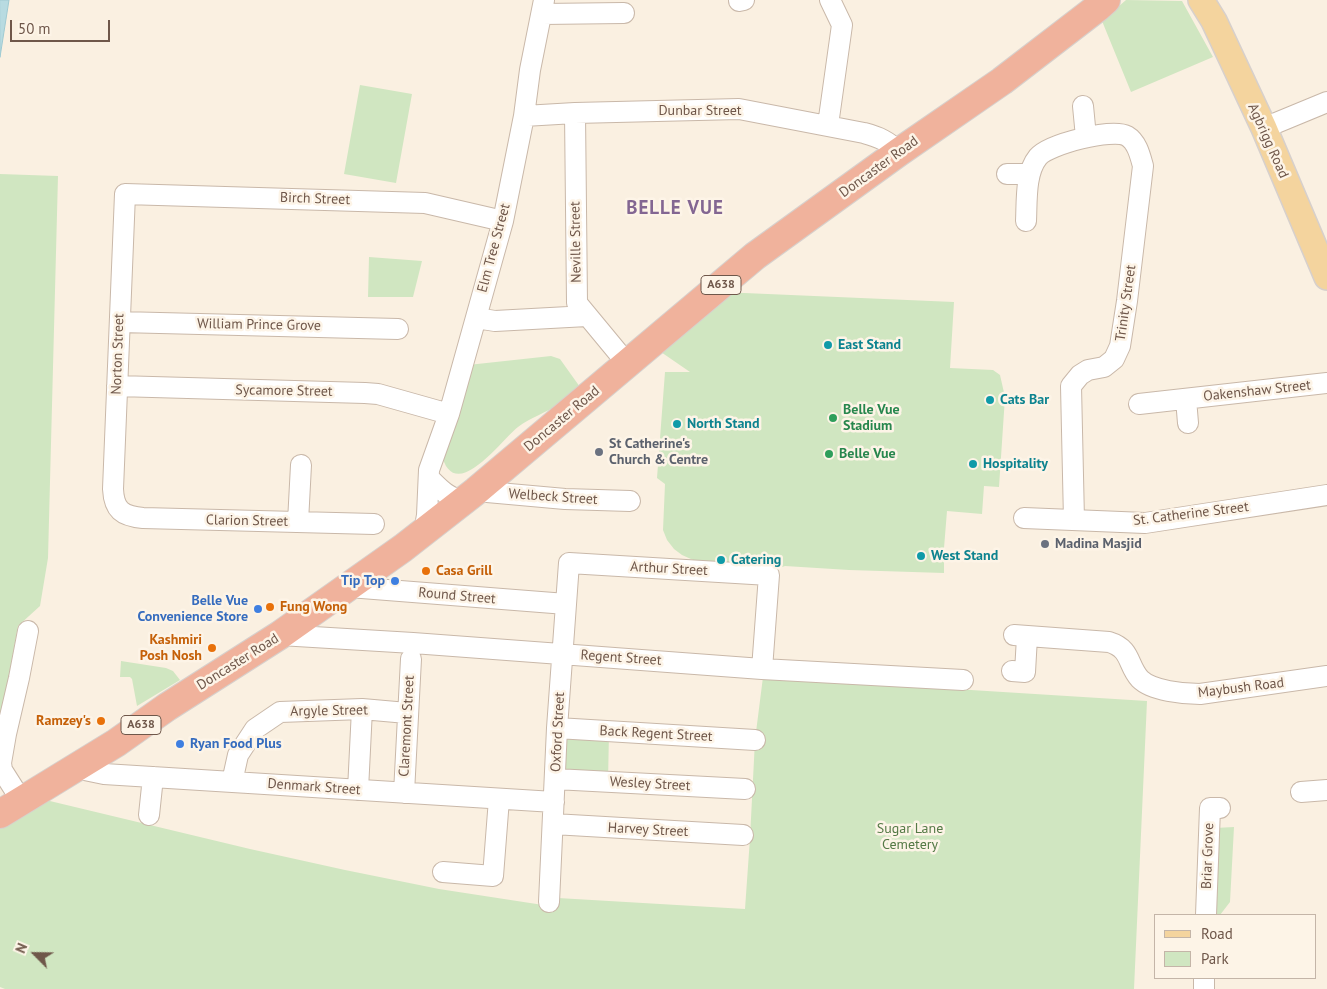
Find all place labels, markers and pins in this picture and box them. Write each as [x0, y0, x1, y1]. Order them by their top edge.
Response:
place label: East Stand [838, 337, 901, 353]
marker: East Stand [822, 339, 834, 351]
place label: Cats Bar [1000, 392, 1049, 408]
marker: Cats Bar [984, 394, 996, 406]
place label: Belle Vue Stadium [843, 402, 900, 434]
marker: Belle Vue Stadium [827, 412, 839, 424]
place label: North Stand [687, 416, 760, 432]
marker: North Stand [671, 418, 683, 430]
place label: St Catherine's Church & Centre [609, 436, 708, 468]
marker: St Catherine's Church & Centre [593, 446, 605, 458]
place label: Belle Vue [839, 446, 896, 462]
marker: Belle Vue [823, 448, 835, 460]
place label: Hospitality [983, 456, 1048, 472]
marker: Hospitality [967, 458, 979, 470]
place label: Madina Masjid [1055, 536, 1142, 552]
marker: Madina Masjid [1039, 538, 1051, 550]
place label: West Stand [931, 548, 998, 564]
marker: West Stand [915, 550, 927, 562]
place label: Catering [731, 552, 781, 568]
marker: Catering [715, 554, 727, 566]
place label: Casa Grill [436, 563, 492, 579]
marker: Casa Grill [420, 565, 432, 577]
place label: Tip Top [341, 573, 385, 589]
marker: Tip Top [389, 575, 401, 587]
place label: Belle Vue Convenience Store [137, 593, 248, 626]
place label: Fung Wong [280, 599, 347, 615]
marker: Fung Wong [264, 601, 276, 613]
marker: Belle Vue Convenience Store [252, 603, 264, 615]
place label: Kashmiri Posh Nosh [140, 632, 202, 664]
marker: Kashmiri Posh Nosh [206, 642, 218, 654]
place label: Ramzey's [36, 713, 91, 729]
marker: Ramzey's [95, 715, 107, 727]
place label: Ryan Food Plus [190, 736, 282, 752]
marker: Ryan Food Plus [174, 738, 186, 750]

